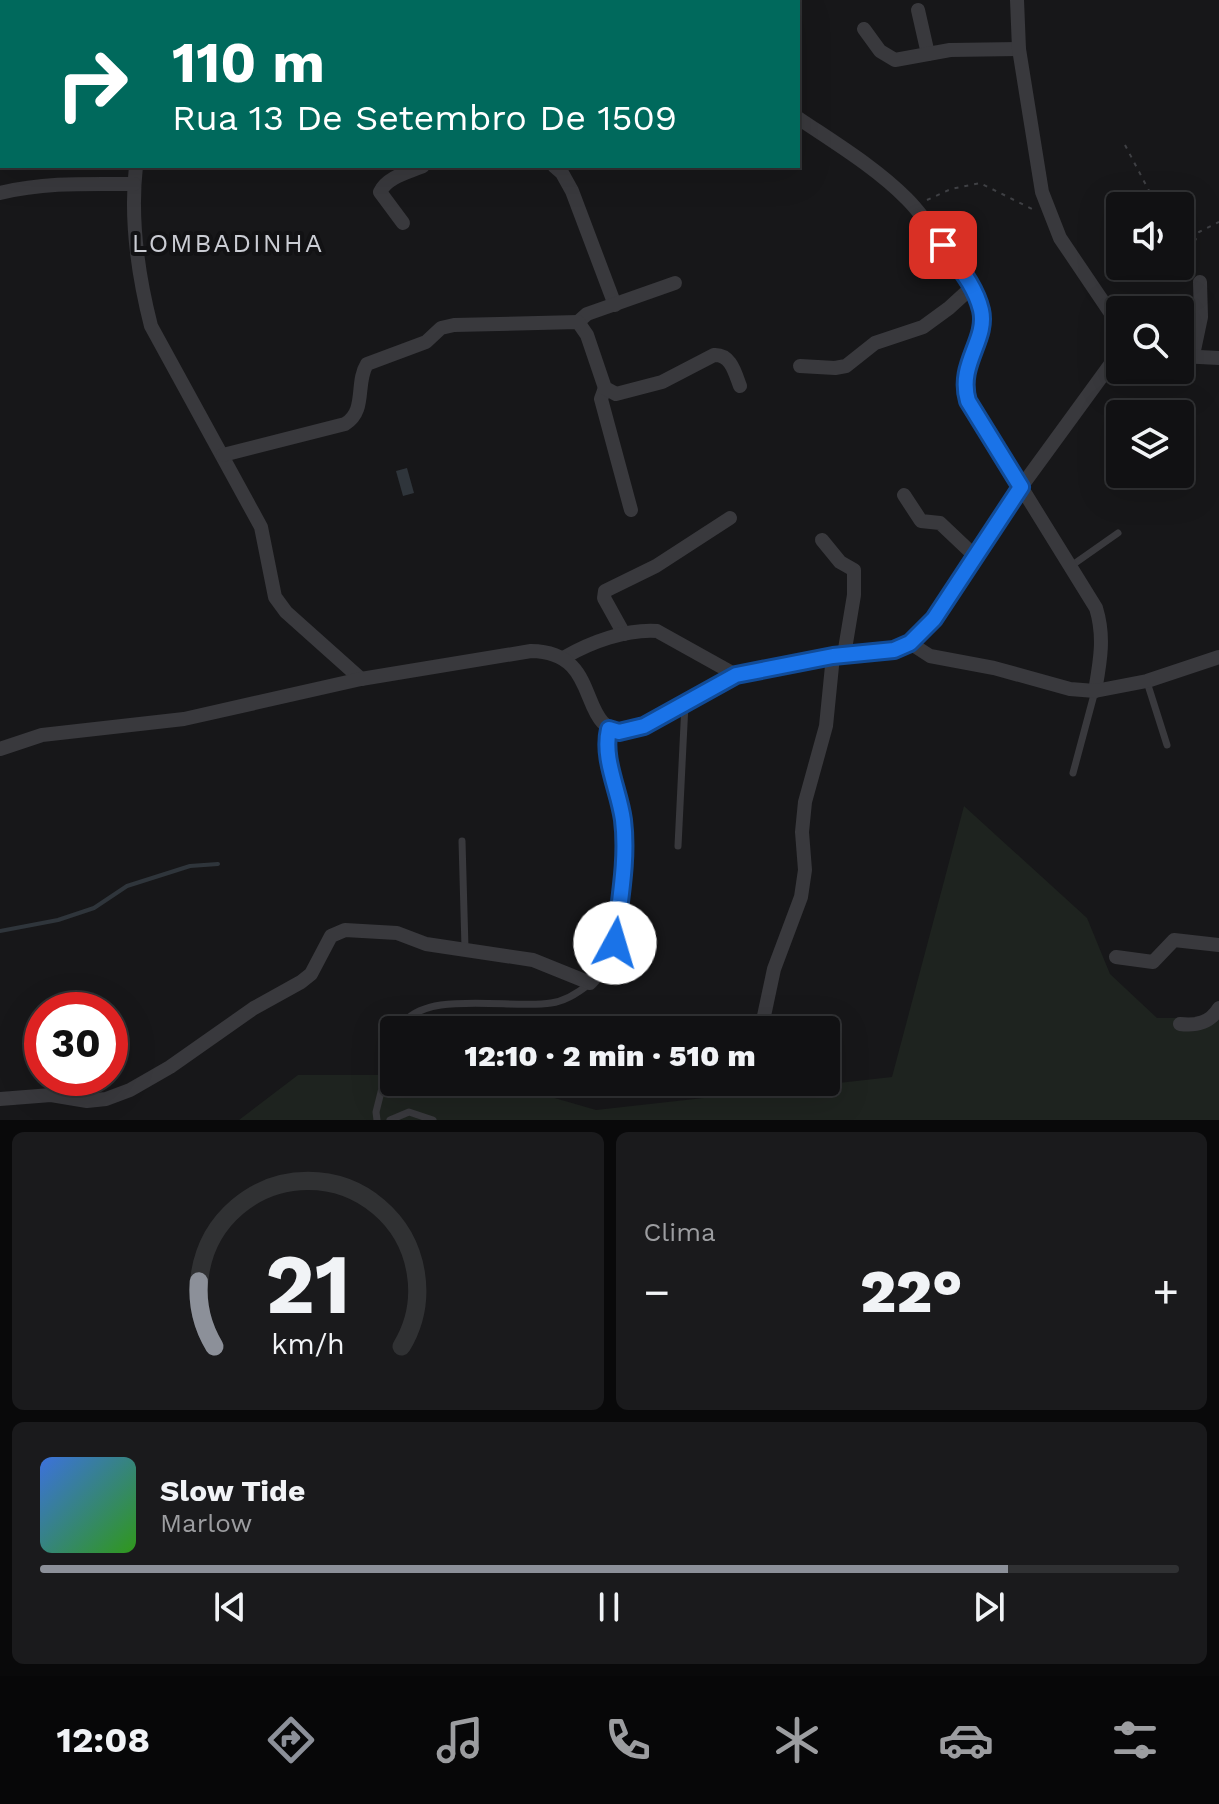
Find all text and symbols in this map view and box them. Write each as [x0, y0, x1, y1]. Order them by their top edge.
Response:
text: 110 m [172, 30, 325, 96]
icon: right [40, 32, 144, 136]
text: Rua 13 De Setembro De 1509 [172, 97, 677, 139]
map controls [1106, 192, 1194, 488]
button: sound [1106, 192, 1194, 280]
pin [909, 211, 977, 279]
icon: arrive [921, 223, 965, 267]
district label: LOMBADINHA [132, 228, 324, 258]
button: search [1106, 296, 1194, 384]
button: layers [1106, 400, 1194, 488]
position arrow [573, 901, 657, 985]
speed limit sign: 30 [24, 992, 128, 1096]
text: 12:10 · 2 min · 510 m [464, 1038, 756, 1073]
text: Clima [644, 1217, 716, 1247]
text: 21 [265, 1236, 350, 1333]
text: 22° [860, 1256, 963, 1327]
text: − [644, 1266, 670, 1318]
text: + [1152, 1266, 1179, 1318]
text: km/h [271, 1327, 345, 1361]
text: Slow Tide [160, 1473, 305, 1508]
text: Marlow [160, 1508, 252, 1538]
icon: previous [208, 1585, 252, 1629]
icon: pause [587, 1585, 631, 1629]
icon: next [967, 1585, 1011, 1629]
icon: directions [263, 1712, 319, 1768]
icon: music [432, 1712, 488, 1768]
icon: phone [600, 1712, 656, 1768]
icon: climate [769, 1712, 825, 1768]
icon: car [938, 1712, 994, 1768]
icon: filters [1107, 1712, 1163, 1768]
text: 12:08 [56, 1719, 150, 1761]

